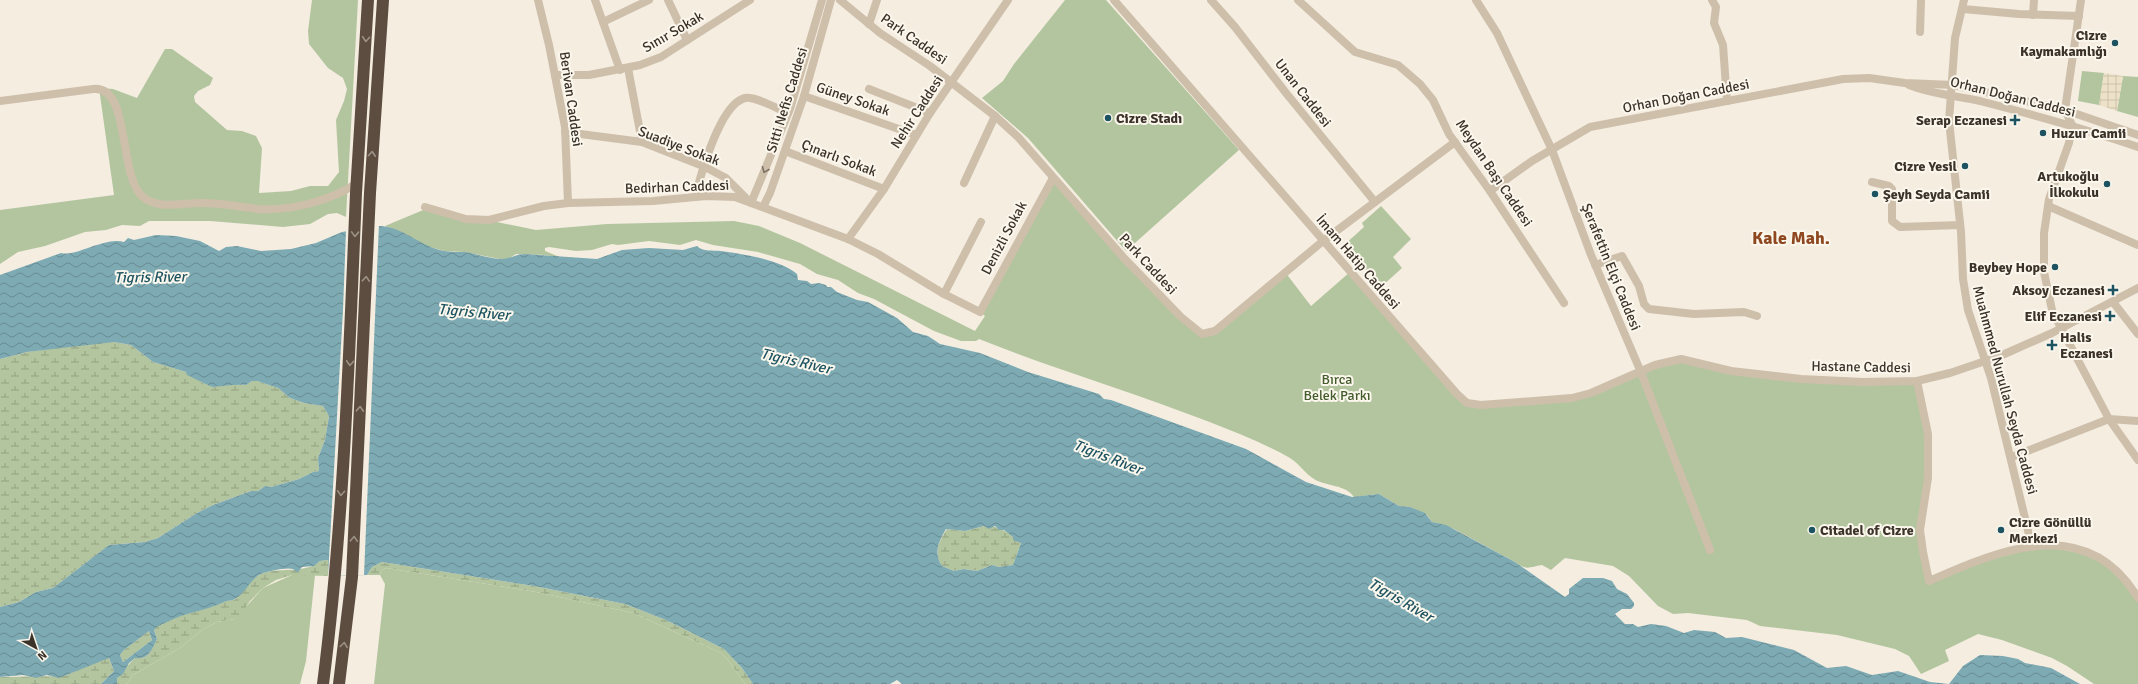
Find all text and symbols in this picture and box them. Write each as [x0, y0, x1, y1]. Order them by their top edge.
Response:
street label: Sınır Sokak [640, 8, 706, 56]
street label: Park Caddesi [878, 10, 950, 68]
place label: Cizre Kaymakamlığı [2020, 27, 2107, 60]
one-way arrow [362, 36, 370, 42]
marker: Cizre Kaymakamlığı [2110, 38, 2120, 48]
street label: Sitti Nefis Caddesi [763, 45, 811, 155]
street label: Berivan Caddesi [556, 50, 586, 148]
street label: Unan Caddesi [1271, 55, 1335, 131]
street label: Nehir Caddesi [887, 72, 947, 152]
street label: Orhan Doğan Caddesi [1949, 73, 2077, 121]
street label: Orhan Doğan Caddesi [1621, 75, 1751, 117]
street label: Güney Sokak [814, 78, 892, 120]
place label: Cizre Stadı [1116, 110, 1182, 127]
place label: Serap Eczanesi [1916, 112, 2007, 129]
marker: Cizre Stadı [1103, 113, 1113, 123]
marker: Serap Eczanesi [2010, 115, 2020, 125]
street label: Meydan Başı Caddesi [1452, 116, 1536, 230]
street label: Suadiye Sokak [636, 123, 722, 169]
place label: Huzur Camii [2051, 125, 2126, 142]
marker: Huzur Camii [2038, 128, 2048, 138]
street label: Çınarlı Sokak [799, 136, 879, 180]
one-way arrow [368, 151, 377, 157]
place label: Cizre Yesil [1894, 158, 1958, 175]
marker: Cizre Yesil [1960, 161, 1970, 171]
one-way arrow [762, 166, 770, 173]
place label: Artukoğlu İlkokulu [2037, 168, 2099, 201]
street label: Bedirhan Caddesi [625, 177, 729, 197]
marker: Artukoğlu İlkokulu [2102, 179, 2112, 189]
place label: Şeyh Seyda Camii [1883, 186, 1990, 203]
marker: Şeyh Seyda Camii [1870, 189, 1880, 199]
street label: Denizli Sokak [978, 198, 1030, 278]
street label: Şerafettin Elçi Caddesi [1578, 201, 1644, 333]
street label: İmam Hatip Caddesi [1312, 211, 1404, 313]
district label: Kale Mah. [1752, 227, 1830, 249]
street label: Park Caddesi [1115, 230, 1181, 298]
one-way arrow [351, 231, 359, 237]
place label: Beybey Hope [1969, 259, 2047, 276]
marker: Beybey Hope [2050, 262, 2060, 272]
water label: Tigris River [114, 267, 188, 287]
one-way arrow [362, 276, 370, 282]
place label: Aksoy Eczanesi [2012, 282, 2105, 299]
street label: Muahmmed Nurullah Seyda Caddesi [1969, 284, 2041, 496]
marker: Aksoy Eczanesi [2108, 285, 2118, 295]
water label: Tigris River [438, 300, 513, 324]
place label: Elif Eczanesi [2024, 308, 2102, 325]
marker: Elif Eczanesi [2105, 311, 2115, 321]
place label: Halis Eczanesi [2060, 329, 2113, 362]
marker: Halis Eczanesi [2047, 340, 2057, 350]
water label: Tigris River [759, 344, 835, 378]
street label: Hastane Caddesi [1811, 358, 1911, 376]
one-way arrow [345, 360, 354, 366]
park label: Bırca Belek Parkı [1303, 371, 1371, 404]
one-way arrow [356, 406, 364, 412]
water label: Tigris River [1071, 436, 1147, 479]
one-way arrow [336, 490, 345, 496]
place label: Cizre Gönüllü Merkezi [2009, 514, 2092, 547]
place label: Citadel of Cizre [1820, 522, 1914, 539]
marker: Citadel of Cizre [1807, 525, 1817, 535]
marker: Cizre Gönüllü Merkezi [1996, 525, 2006, 535]
one-way arrow [349, 535, 358, 542]
water label: Tigris River [1365, 574, 1439, 627]
north arrow [16, 628, 56, 668]
one-way arrow [339, 642, 348, 648]
text: N [35, 648, 49, 663]

